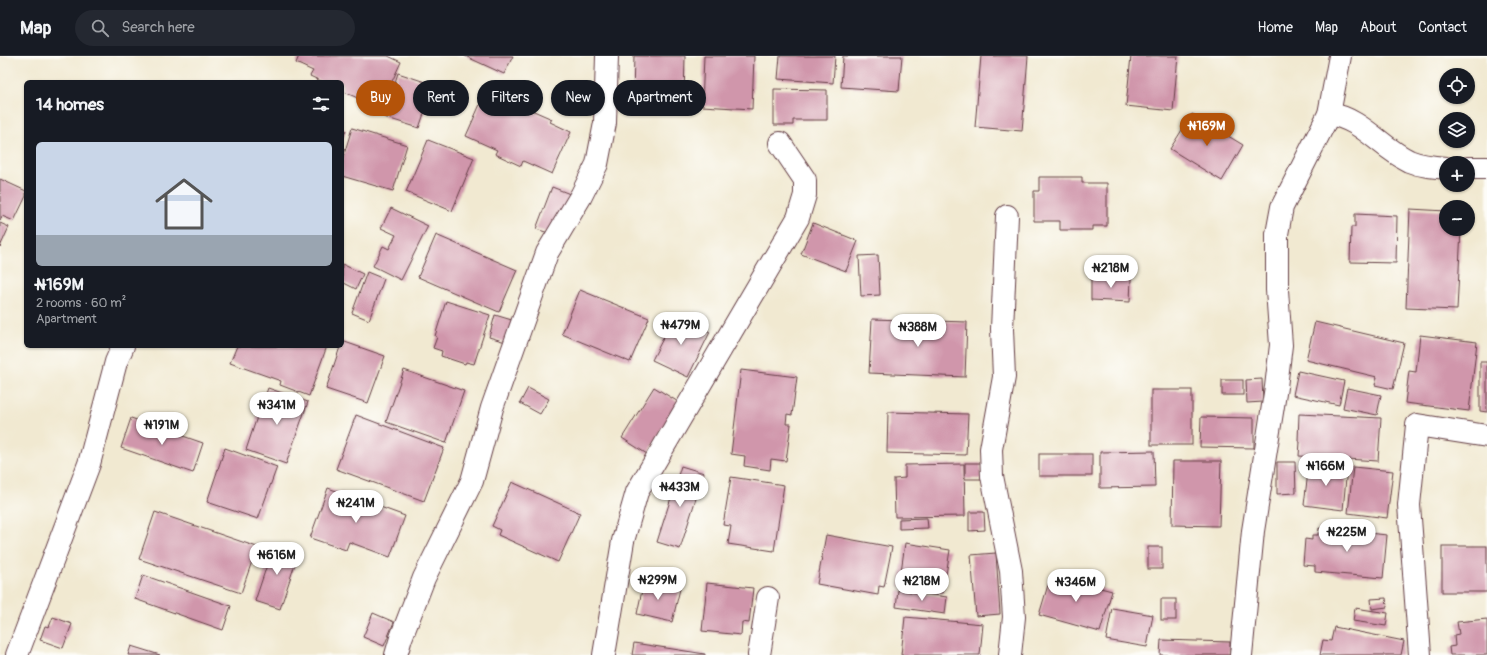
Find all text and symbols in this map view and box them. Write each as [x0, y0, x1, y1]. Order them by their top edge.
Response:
search box [75, 10, 355, 46]
text: Map [20, 16, 51, 40]
icon: search [89, 17, 111, 39]
text: Search here [121, 18, 195, 37]
text: Home [1258, 19, 1293, 36]
text: Map [1315, 19, 1338, 36]
text: About [1360, 19, 1396, 36]
text: Contact [1418, 19, 1467, 36]
map controls [1439, 68, 1475, 236]
button: locate [1439, 68, 1475, 104]
chip: Buy [356, 80, 405, 116]
chip: Rent [413, 80, 469, 116]
chip: Filters [477, 80, 543, 116]
chip: New [551, 80, 605, 116]
chip: Apartment [613, 80, 706, 116]
icon: filters [310, 93, 332, 115]
text: 14 homes [36, 94, 104, 115]
button: layers [1439, 112, 1475, 148]
pin: ₦169M [1179, 113, 1235, 147]
text: ₦169M [1189, 118, 1225, 134]
button: + [1439, 156, 1475, 192]
icon: home [148, 168, 220, 240]
button: − [1439, 200, 1475, 236]
pin: ₦218M [1083, 255, 1139, 289]
text: ₦218M [1093, 260, 1129, 276]
text: ₦169M [36, 274, 84, 295]
text: 2 rooms · 60 m² [36, 295, 126, 311]
text: Apartment [36, 311, 97, 327]
pin: ₦479M [653, 312, 709, 346]
pin: ₦388M [890, 314, 946, 348]
text: ₦479M [662, 317, 700, 333]
text: ₦388M [899, 319, 937, 335]
pin: ₦341M [249, 392, 305, 426]
text: ₦341M [258, 397, 296, 413]
pin: ₦191M [134, 412, 190, 446]
text: ₦191M [145, 417, 179, 433]
pin: ₦166M [1298, 453, 1354, 487]
text: ₦166M [1307, 458, 1345, 474]
pin: ₦433M [652, 474, 708, 508]
text: ₦433M [660, 479, 700, 495]
pin: ₦241M [328, 490, 384, 524]
text: ₦241M [337, 495, 375, 511]
pin: ₦225M [1319, 519, 1375, 553]
text: ₦225M [1328, 524, 1366, 540]
pin: ₦616M [249, 542, 305, 576]
text: ₦616M [258, 547, 296, 563]
pin: ₦299M [630, 567, 686, 601]
pin: ₦218M [894, 568, 950, 602]
pin: ₦346M [1048, 569, 1104, 603]
text: ₦299M [639, 572, 677, 588]
text: ₦218M [904, 573, 940, 589]
text: ₦346M [1056, 574, 1096, 590]

